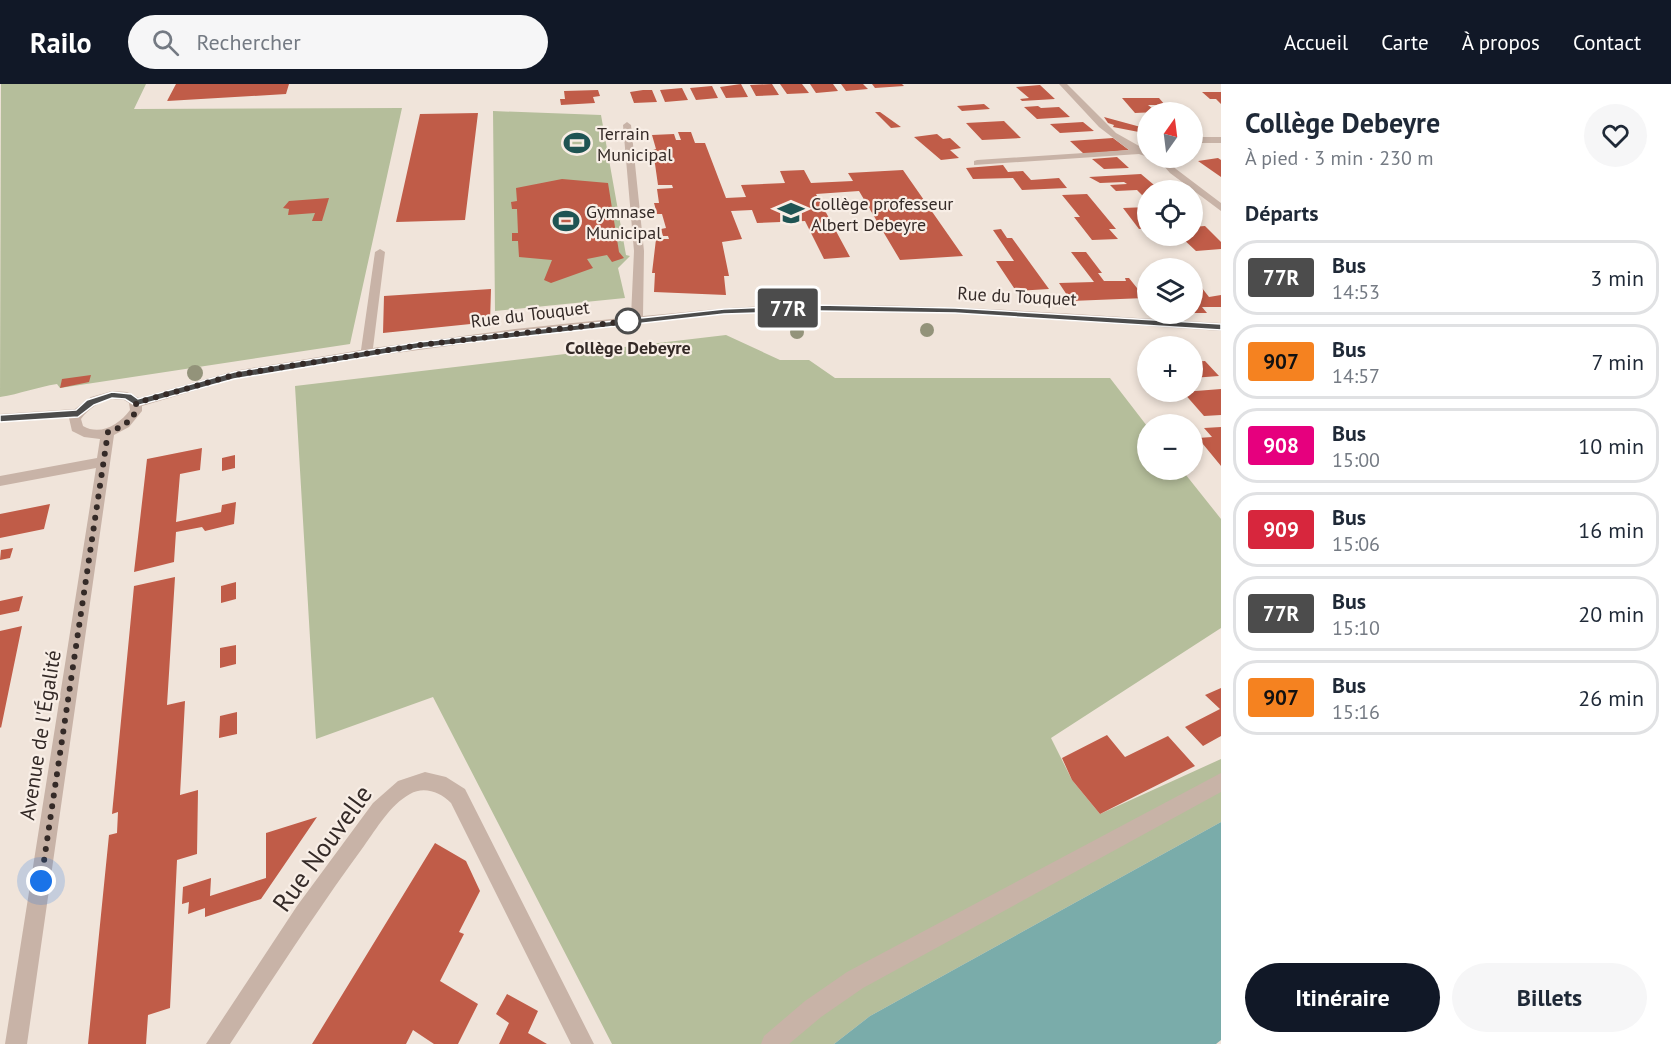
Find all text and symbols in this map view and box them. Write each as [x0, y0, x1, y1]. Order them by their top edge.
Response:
search box [128, 15, 548, 69]
text: Railo [30, 24, 92, 61]
icon: search [149, 26, 182, 59]
text: Rechercher [197, 28, 301, 56]
text: Accueil [1284, 29, 1348, 56]
text: Carte [1381, 29, 1429, 56]
text: À propos [1462, 29, 1540, 56]
text: Contact [1573, 29, 1641, 56]
north arrow [1137, 102, 1203, 168]
map controls [1137, 102, 1203, 480]
text: Collège Debeyre [1245, 104, 1440, 141]
button: heart [1584, 104, 1647, 167]
place label: Terrain Municipal [597, 122, 673, 166]
sports icon: Terrain Municipal [562, 128, 592, 158]
text: À pied · 3 min · 230 m [1245, 145, 1433, 171]
button: locate [1137, 180, 1203, 246]
place label: Collège professeur Albert Debeyre [811, 192, 953, 236]
school or university icon: Collège professeur Albert Debeyre [776, 198, 806, 228]
text: Départs [1245, 199, 1319, 227]
place label: Gymnase Municipal [586, 200, 662, 244]
sports icon: Gymnase Municipal [551, 206, 581, 236]
text: Bus [1332, 251, 1366, 279]
button: layers [1137, 258, 1203, 324]
text: 77R [1263, 264, 1299, 291]
text: 3 min [1590, 264, 1644, 292]
text: 14:53 [1332, 279, 1380, 305]
street label: Rue du Touquet [957, 281, 1077, 311]
line badge: 77R [754, 288, 822, 328]
street label: Rue du Touquet [469, 295, 591, 333]
text: 77R [770, 295, 806, 322]
marker: Collège Debeyre [615, 308, 641, 334]
text: Bus [1332, 335, 1366, 363]
place label: Collège Debeyre [565, 336, 691, 359]
button: + [1137, 336, 1203, 402]
text: 907 [1263, 348, 1299, 375]
text: 7 min [1592, 348, 1644, 376]
text: 14:57 [1332, 363, 1380, 389]
button: − [1137, 414, 1203, 480]
text: Bus [1332, 419, 1366, 447]
text: 908 [1263, 432, 1299, 459]
text: 10 min [1578, 432, 1644, 460]
text: 15:00 [1332, 447, 1380, 473]
text: Bus [1332, 503, 1366, 531]
text: 909 [1263, 516, 1299, 543]
text: 16 min [1578, 516, 1644, 544]
text: 15:06 [1332, 531, 1380, 557]
text: Bus [1332, 587, 1366, 615]
text: 77R [1263, 600, 1299, 627]
text: 20 min [1578, 600, 1644, 628]
text: 15:10 [1332, 615, 1380, 641]
street label: Avenue de l'Égalité [13, 648, 67, 822]
text: Bus [1332, 671, 1366, 699]
text: 907 [1263, 684, 1299, 711]
text: 26 min [1578, 684, 1644, 712]
text: 15:16 [1332, 699, 1380, 725]
street label: Rue Nouvelle [265, 778, 379, 918]
your location [26, 866, 56, 896]
button: Itinéraire [1245, 963, 1440, 1032]
button: Billets [1452, 963, 1647, 1032]

